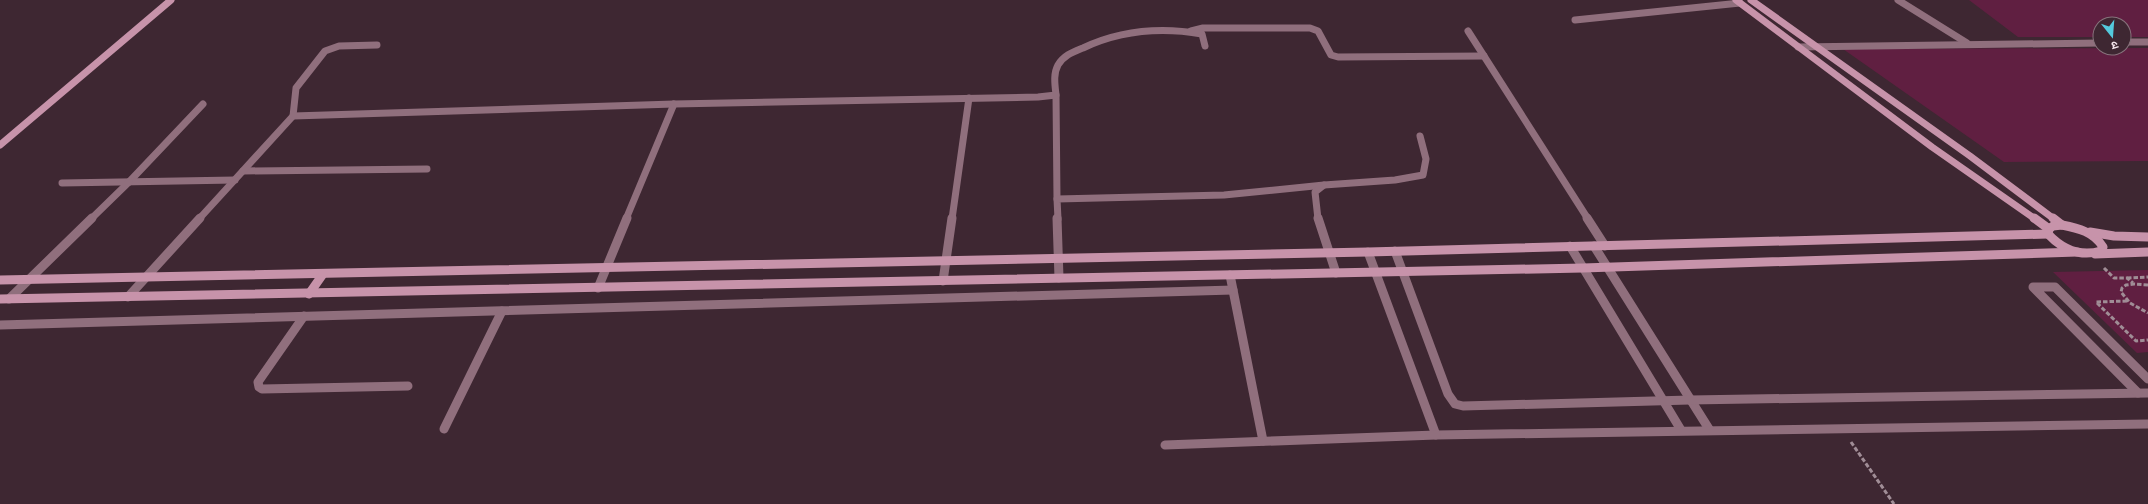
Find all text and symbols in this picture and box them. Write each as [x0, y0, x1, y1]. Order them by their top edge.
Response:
north arrow [2092, 16, 2132, 56]
text: उ [2110, 39, 2120, 52]

